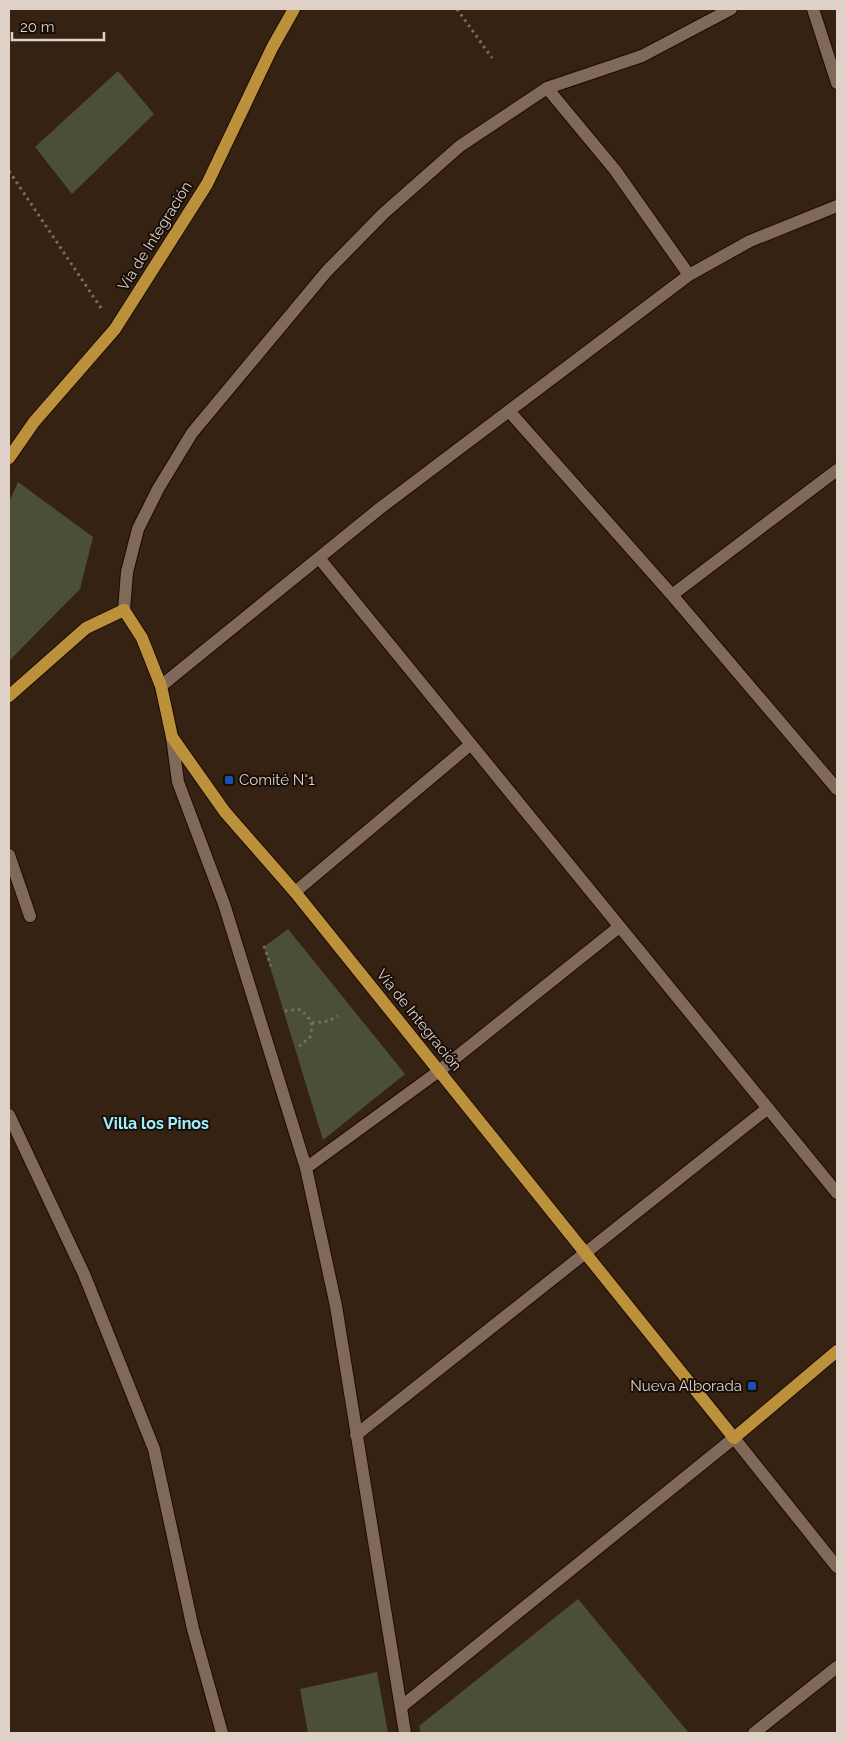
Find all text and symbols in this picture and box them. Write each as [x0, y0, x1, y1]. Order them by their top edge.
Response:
scale bar [12, 10, 105, 42]
text: 20 m [20, 18, 55, 36]
street label: Vía de Integración [114, 178, 196, 294]
place label: Comité N°1 [239, 771, 315, 789]
marker: Comité N°1 [223, 774, 235, 786]
street label: Vía de Integración [373, 966, 465, 1074]
district label: Villa los Pinos [103, 1114, 209, 1133]
place label: Nueva Alborada [630, 1377, 742, 1395]
marker: Nueva Alborada [746, 1380, 758, 1392]

